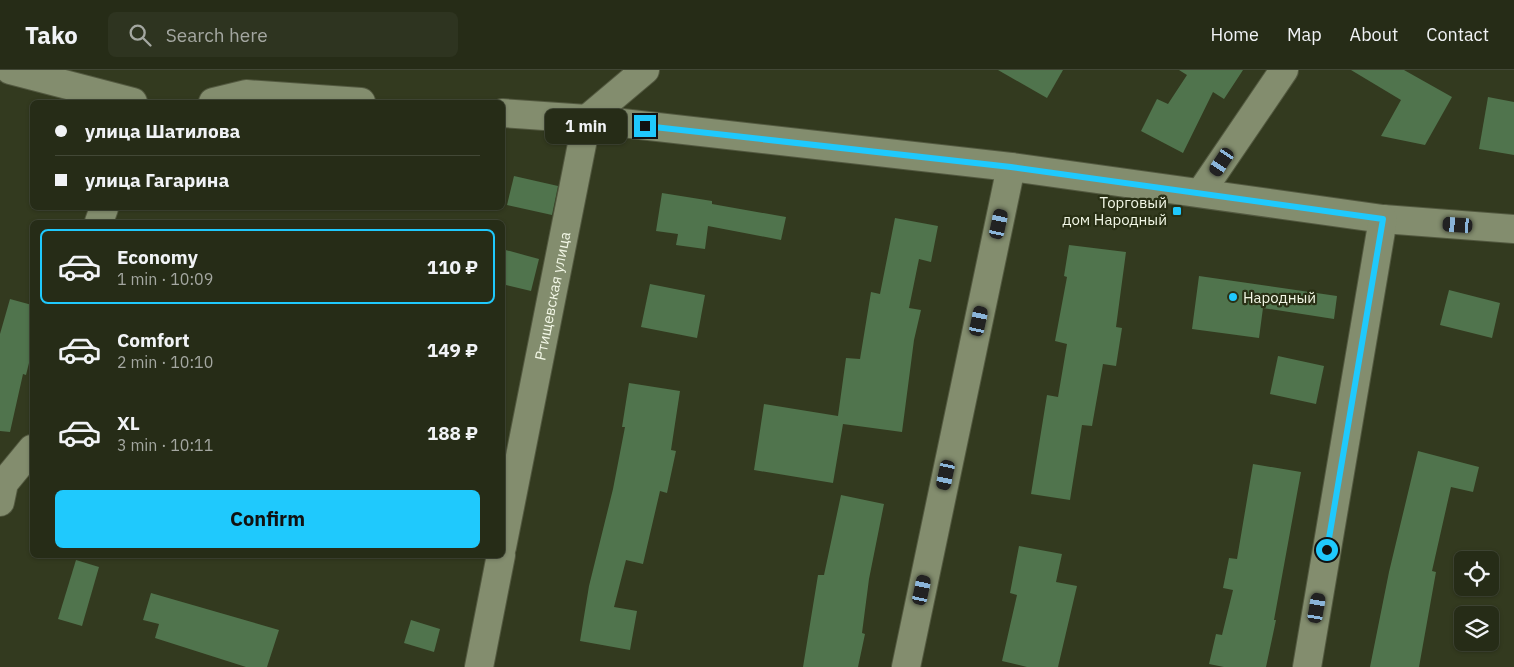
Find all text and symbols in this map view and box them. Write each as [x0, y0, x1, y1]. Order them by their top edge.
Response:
search box [108, 12, 458, 57]
text: Tako [25, 19, 78, 51]
icon: search [126, 21, 154, 49]
text: Search here [166, 23, 268, 47]
text: Home [1211, 23, 1259, 46]
text: Map [1287, 23, 1322, 46]
text: About [1350, 23, 1398, 46]
text: Contact [1426, 23, 1489, 46]
callout: 1 min [545, 108, 628, 144]
route end [634, 115, 656, 137]
text: 1 min [565, 116, 607, 136]
text: улица Шатилова [85, 119, 240, 143]
car [1207, 145, 1236, 179]
text: улица Гагарина [85, 168, 229, 192]
place label: Торговый дом Народный [1063, 193, 1167, 229]
marker: Торговый дом Народный [1171, 205, 1183, 217]
car [988, 208, 1009, 240]
car [1442, 216, 1473, 234]
street label: Ртищевская улица [530, 230, 574, 362]
icon: car [57, 244, 102, 289]
text: Economy [117, 245, 198, 269]
text: 110 ₽ [427, 255, 478, 279]
text: 1 min · 10:09 [117, 269, 213, 289]
place label: Народный [1243, 288, 1316, 307]
marker: Народный [1227, 291, 1239, 303]
car [968, 305, 989, 337]
icon: car [57, 327, 102, 372]
text: Comfort [117, 328, 190, 352]
text: 149 ₽ [427, 338, 478, 362]
text: 2 min · 10:10 [117, 352, 213, 372]
icon: car [57, 410, 102, 455]
text: XL [117, 411, 140, 435]
text: 188 ₽ [427, 421, 478, 445]
text: 3 min · 10:11 [117, 435, 213, 455]
car [935, 459, 956, 491]
button: Confirm [55, 490, 480, 548]
route start [1316, 539, 1338, 561]
map controls [1454, 551, 1499, 651]
button: locate [1454, 551, 1499, 596]
car [911, 574, 932, 606]
car [1307, 592, 1326, 624]
button: layers [1454, 606, 1499, 651]

